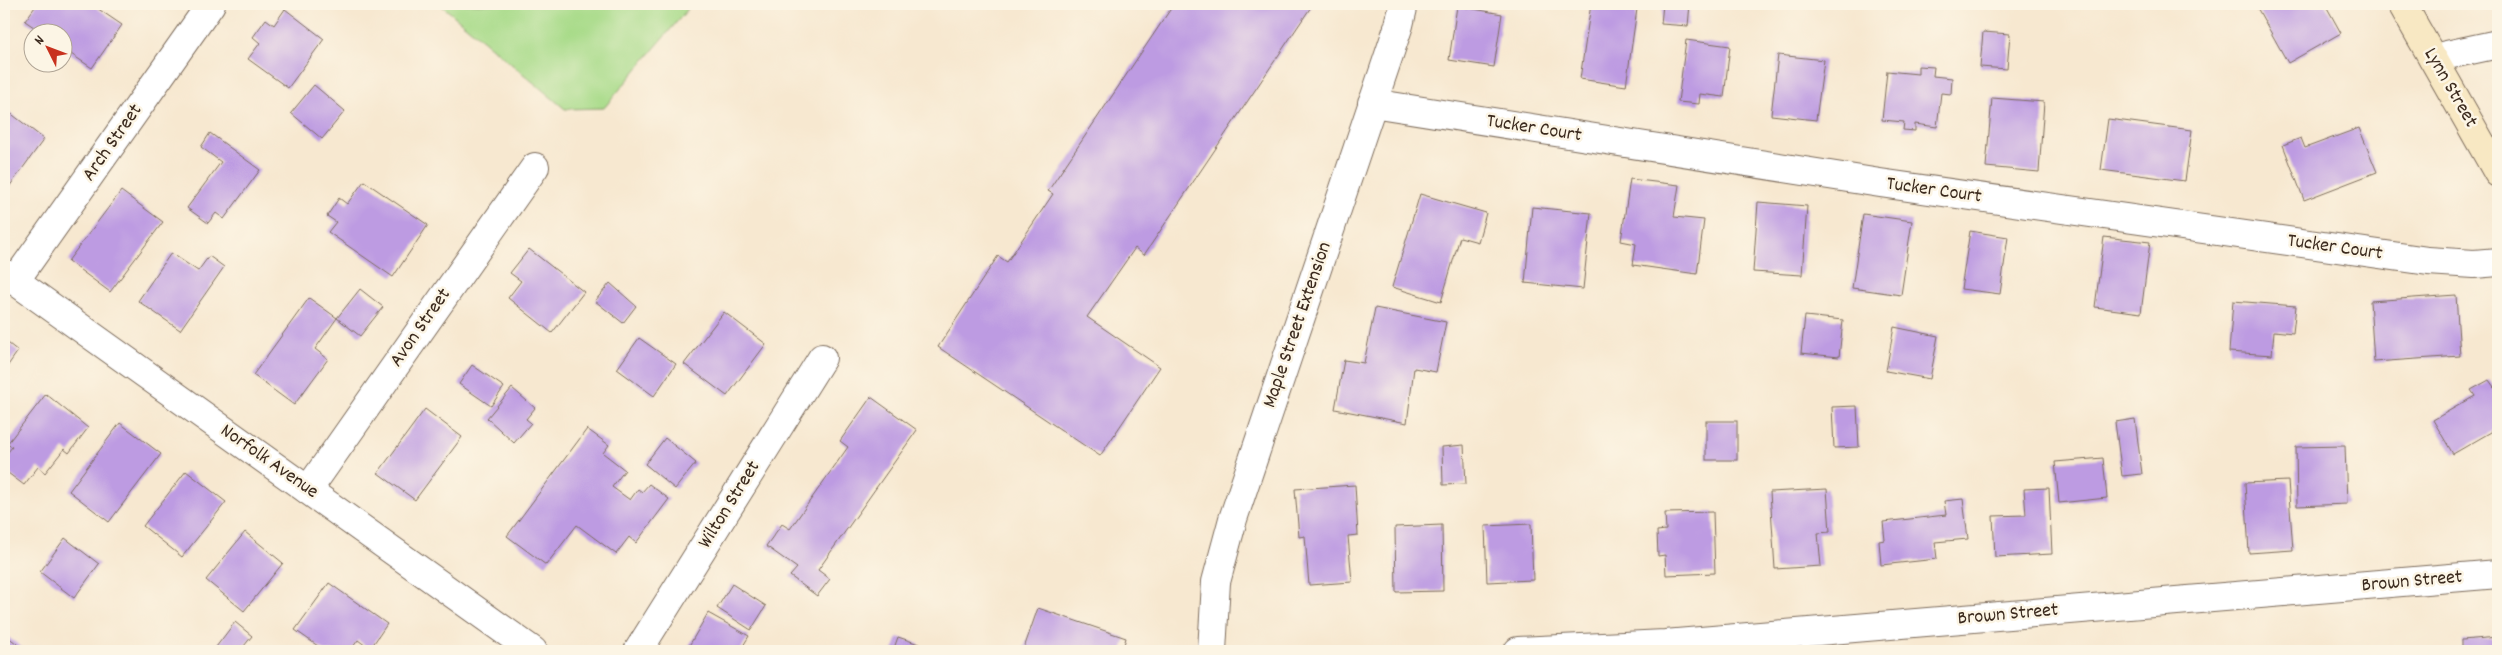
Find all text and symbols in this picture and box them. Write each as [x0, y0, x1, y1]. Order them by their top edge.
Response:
north arrow [22, 22, 72, 72]
text: N [30, 31, 50, 50]
street label: Lynn Street [2416, 43, 2484, 133]
street label: Arch Street [76, 99, 150, 187]
street label: Tucker Court [1484, 108, 1584, 150]
street label: Tucker Court [1885, 170, 1983, 212]
street label: Tucker Court [2286, 227, 2384, 269]
street label: Maple Street Extension [1256, 238, 1340, 412]
street label: Avon Street [384, 283, 458, 373]
street label: Norfolk Avenue [214, 418, 324, 506]
street label: Wilton Street [692, 456, 768, 554]
street label: Brown Street [2360, 564, 2464, 600]
street label: Brown Street [1956, 597, 2060, 633]

